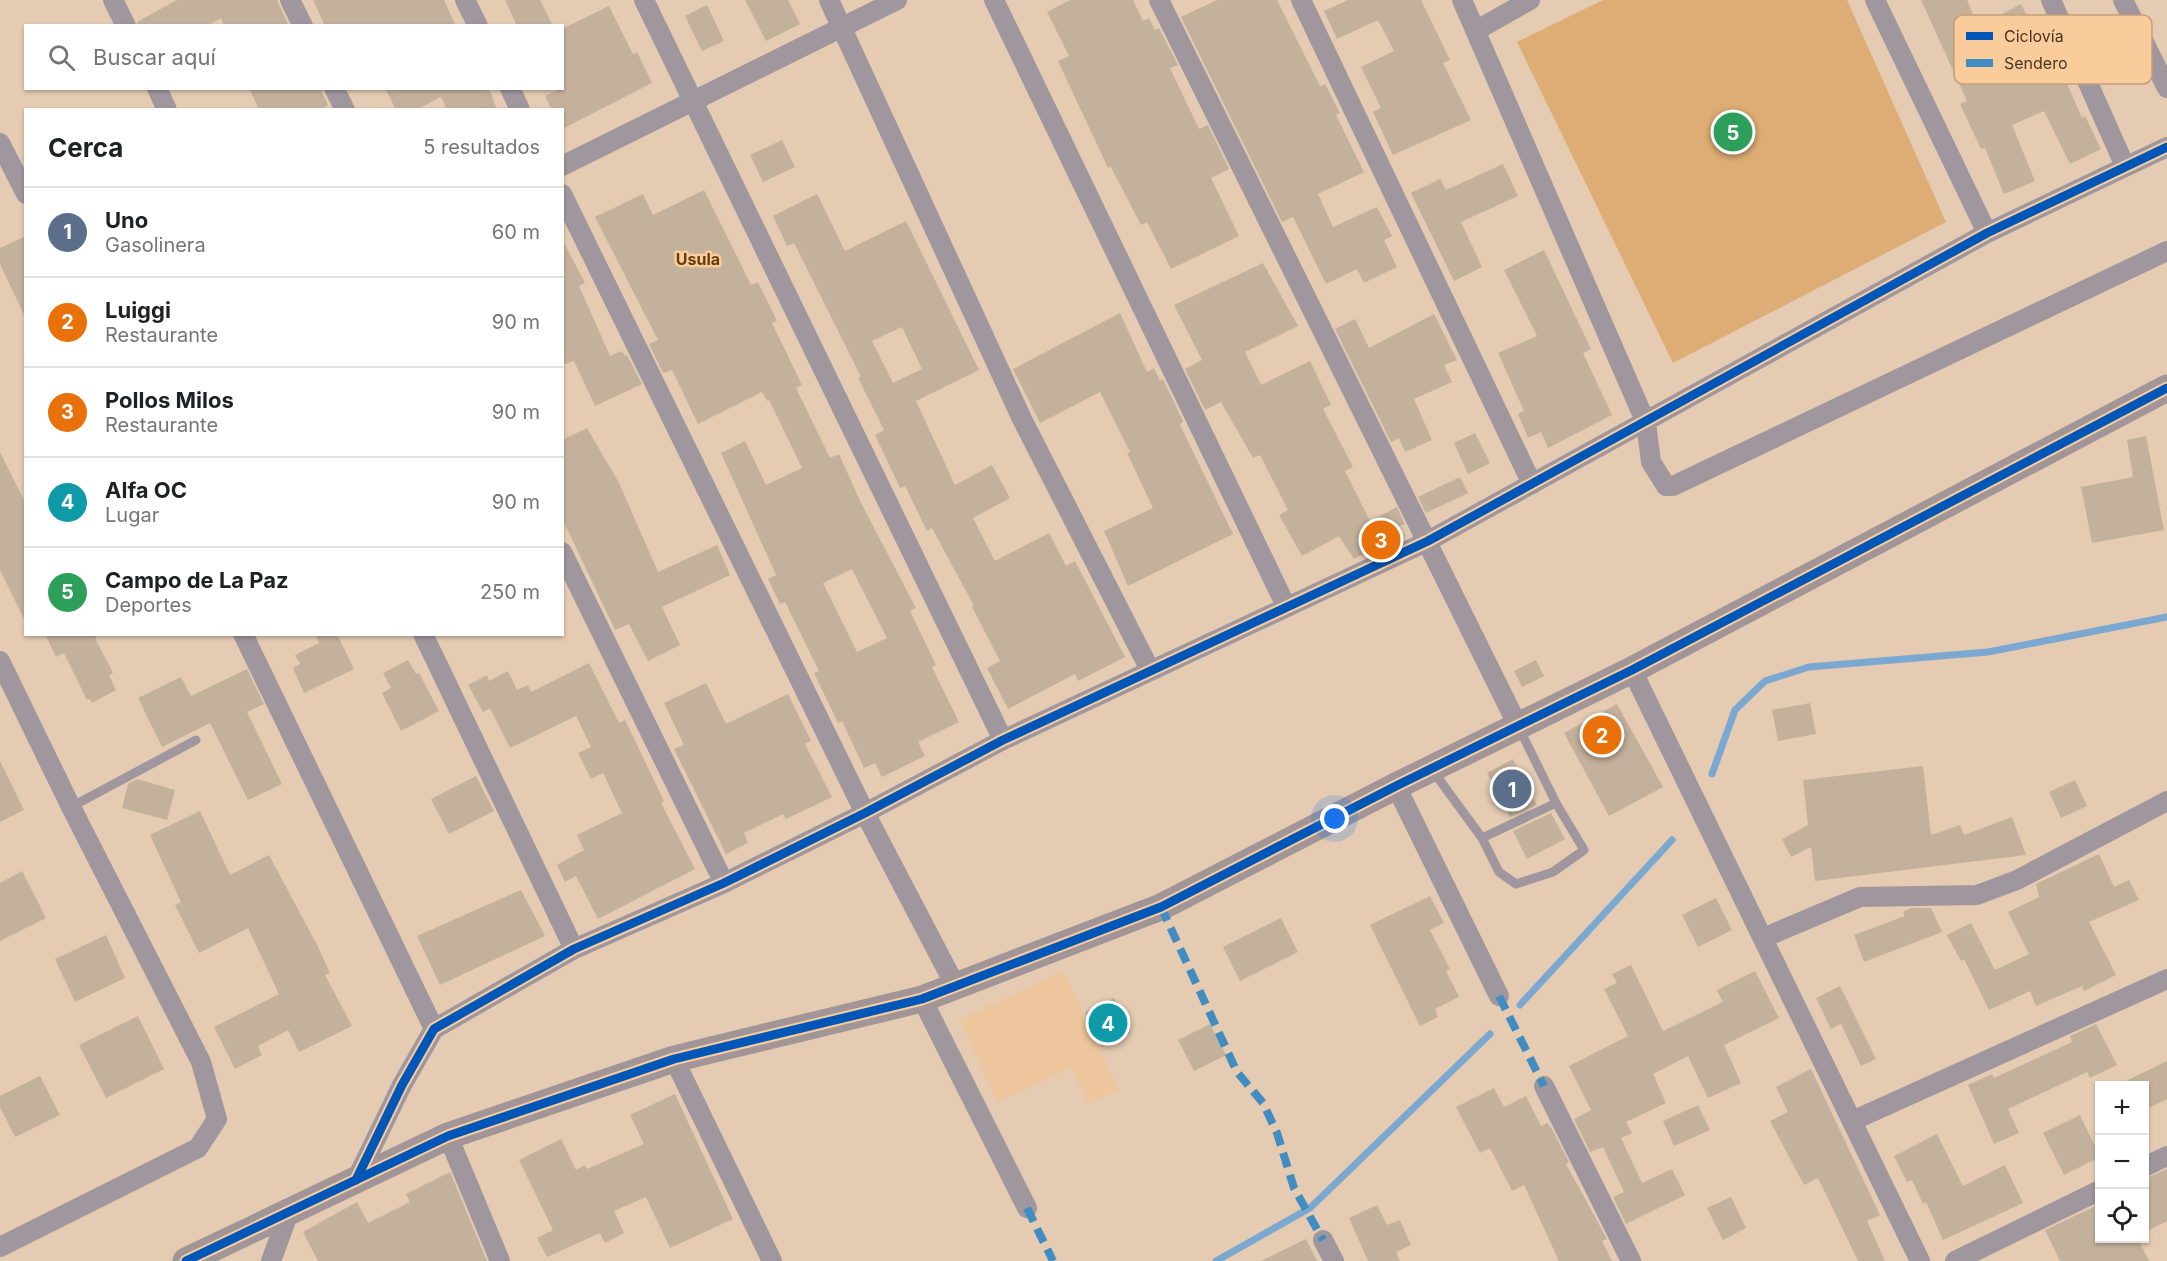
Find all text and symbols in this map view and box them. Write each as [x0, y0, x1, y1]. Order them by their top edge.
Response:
legend [1954, 15, 2152, 84]
search box [24, 24, 564, 90]
text: Ciclovía [2004, 26, 2064, 46]
icon: search [45, 41, 78, 74]
text: Buscar aquí [93, 44, 216, 70]
text: Sendero [2004, 53, 2068, 73]
pin: 5 [1714, 110, 1752, 154]
text: Cerca [48, 132, 123, 163]
text: 5 resultados [423, 135, 540, 159]
text: Uno [105, 207, 148, 233]
text: 1 [63, 220, 72, 244]
text: 60 m [492, 220, 540, 244]
text: Gasolinera [105, 233, 206, 257]
district label: Usula [676, 249, 720, 269]
text: Luiggi [105, 297, 171, 323]
text: 2 [61, 310, 74, 334]
text: 90 m [492, 310, 540, 334]
text: Restaurante [105, 323, 218, 347]
text: Pollos Milos [105, 387, 234, 413]
text: 3 [61, 400, 74, 424]
text: 90 m [492, 400, 540, 424]
text: Restaurante [105, 413, 218, 437]
text: Alfa OC [105, 477, 187, 503]
text: 4 [61, 490, 74, 514]
text: 90 m [492, 490, 540, 514]
text: Lugar [105, 503, 159, 527]
pin: 3 [1362, 518, 1400, 562]
text: Campo de La Paz [105, 567, 289, 593]
text: 5 [61, 580, 74, 604]
text: 250 m [480, 580, 540, 604]
text: Deportes [105, 593, 192, 617]
pin: 2 [1582, 712, 1622, 758]
pin: 1 [1492, 766, 1532, 812]
your location [1320, 804, 1349, 833]
pin: 4 [1088, 1000, 1128, 1046]
map controls [2095, 1081, 2149, 1243]
button: + [2095, 1081, 2149, 1135]
button: − [2095, 1135, 2149, 1189]
button: locate [2095, 1189, 2149, 1243]

